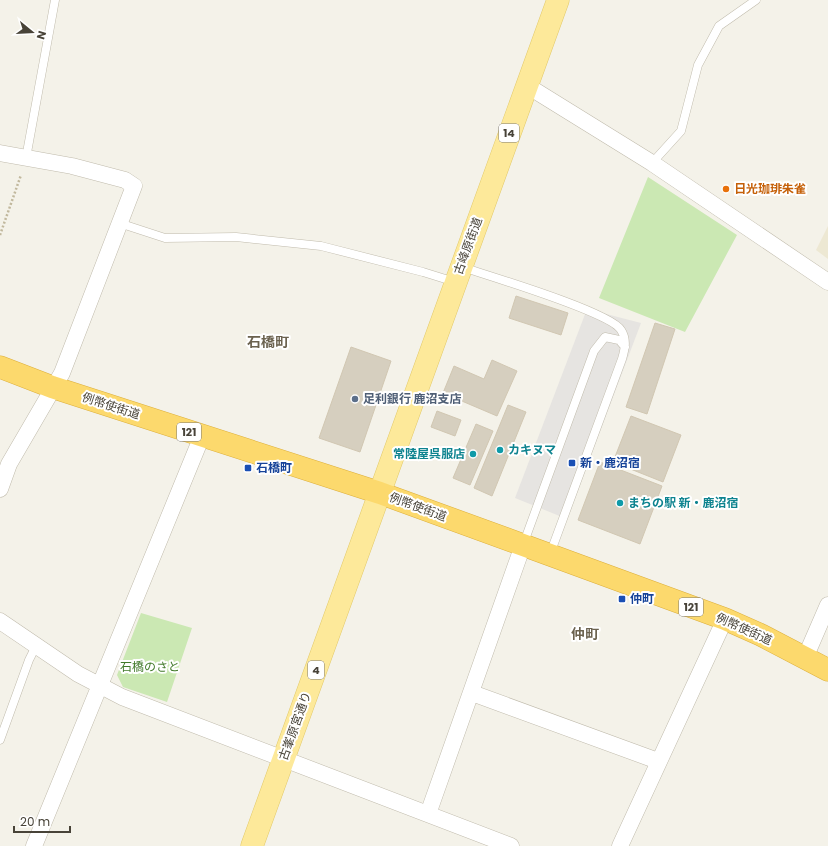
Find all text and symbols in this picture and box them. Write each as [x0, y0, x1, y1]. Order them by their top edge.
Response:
north arrow [12, 12, 52, 52]
text: N [33, 29, 50, 42]
road number: 14 [499, 124, 519, 142]
place label: 日光珈琲朱雀 [734, 180, 806, 197]
marker: 日光珈琲朱雀 [721, 184, 731, 194]
street label: 古峰原街道 [449, 215, 486, 277]
district label: 石橋町 [247, 332, 289, 352]
street label: 例幣使街道 [80, 388, 142, 423]
place label: 足利銀行 鹿沼支店 [363, 390, 462, 407]
marker: 足利銀行 鹿沼支店 [350, 394, 360, 404]
road number: 121 [177, 423, 201, 441]
place label: カキヌマ [508, 441, 556, 458]
place label: 常陸屋呉服店 [393, 445, 465, 462]
marker: カキヌマ [495, 445, 505, 455]
marker: 常陸屋呉服店 [468, 449, 478, 459]
place label: 新・鹿沼宿 [580, 454, 640, 471]
marker: 新・鹿沼宿 [567, 458, 577, 468]
place label: 石橋町 [256, 459, 292, 476]
marker: 石橋町 [243, 463, 253, 473]
street label: 例幣使街道 [387, 488, 449, 525]
place label: まちの駅 新・鹿沼宿 [628, 494, 739, 511]
marker: まちの駅 新・鹿沼宿 [615, 498, 625, 508]
place label: 仲町 [630, 590, 654, 607]
marker: 仲町 [617, 594, 627, 604]
road number: 121 [679, 598, 703, 616]
street label: 例幣使街道 [713, 609, 775, 649]
district label: 仲町 [571, 624, 599, 644]
park label: 石橋のさと [120, 658, 180, 675]
road number: 4 [308, 661, 324, 679]
street label: 古峯原宮通り [274, 689, 315, 763]
scale bar [14, 808, 70, 834]
text: 20 m [20, 813, 50, 830]

